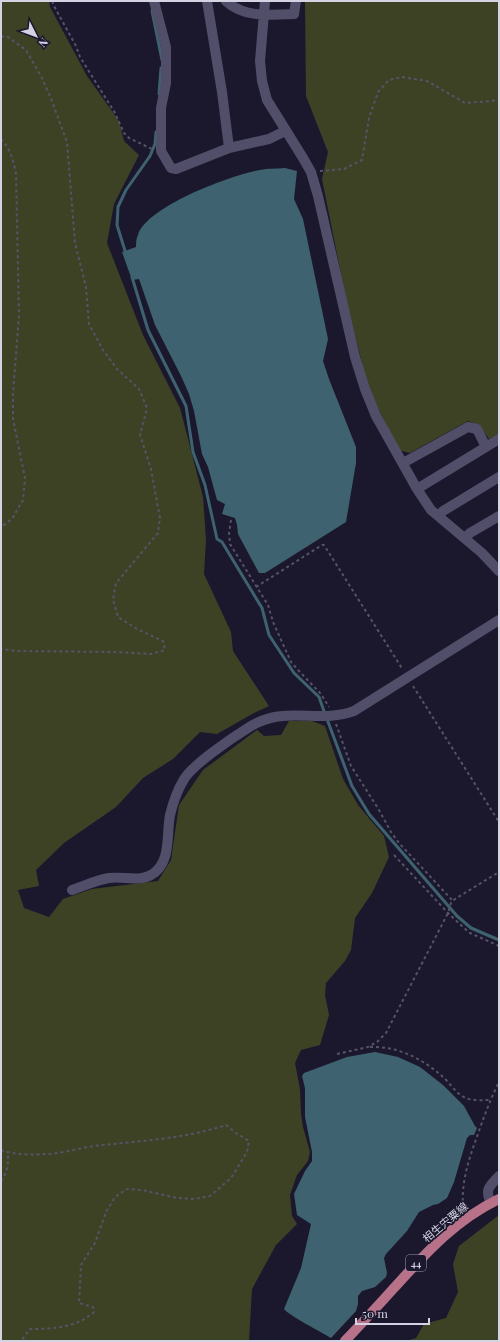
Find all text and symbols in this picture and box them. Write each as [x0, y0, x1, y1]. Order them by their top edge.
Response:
north arrow [16, 16, 56, 56]
text: N [36, 35, 52, 51]
street label: 相生宍粟線 [419, 1199, 471, 1245]
road number: 44 [406, 1255, 426, 1271]
scale bar [356, 1300, 429, 1326]
text: 50 m [362, 1305, 388, 1321]

